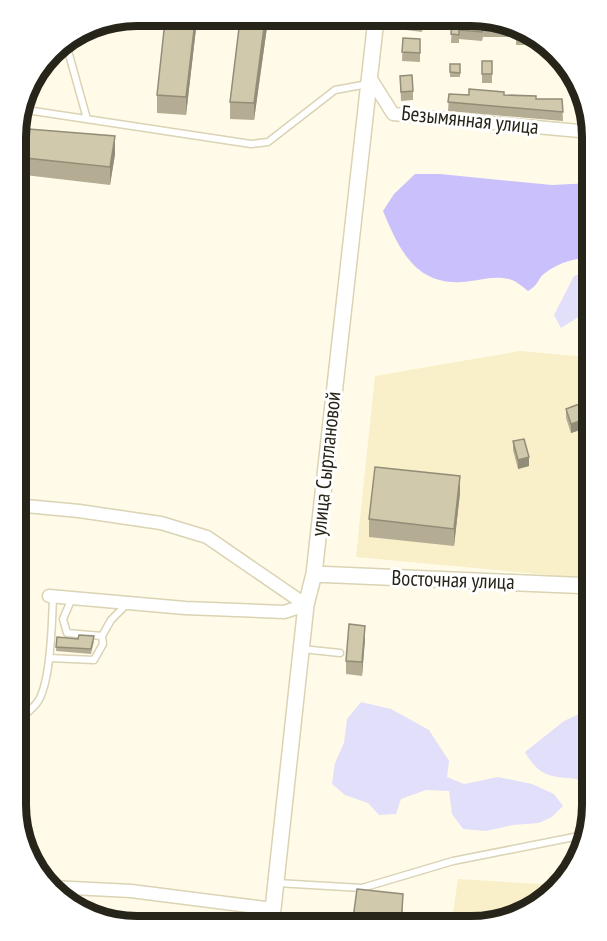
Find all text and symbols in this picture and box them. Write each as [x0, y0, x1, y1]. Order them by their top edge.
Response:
street label: Безымянная улица [400, 99, 540, 140]
street label: улица Сыртлановой [304, 390, 347, 538]
street label: Восточная улица [391, 564, 515, 595]

